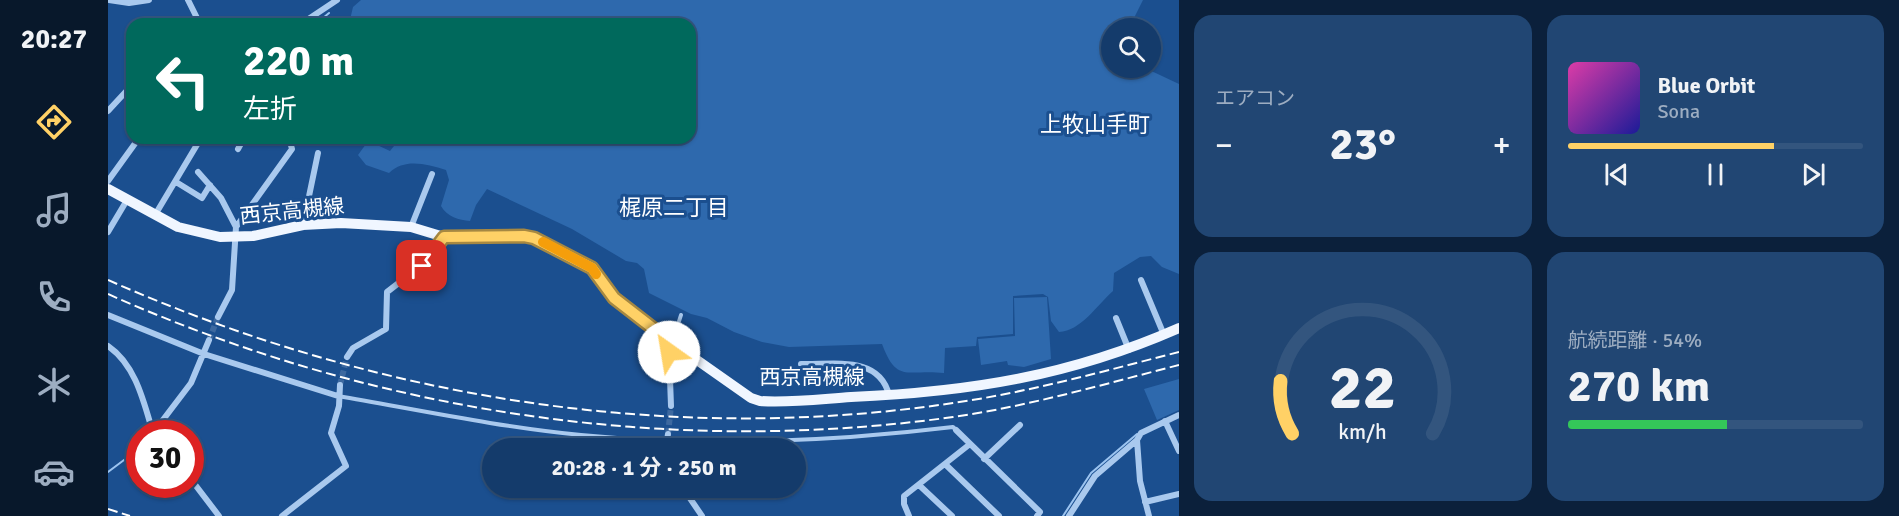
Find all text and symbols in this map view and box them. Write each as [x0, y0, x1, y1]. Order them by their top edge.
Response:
map controls [1101, 18, 1161, 78]
button: search [1101, 18, 1161, 78]
text: 20:27 [21, 23, 87, 56]
text: 220 m [243, 36, 354, 87]
icon: left [144, 42, 222, 120]
text: Blue Orbit [1658, 72, 1755, 99]
text: エアコン [1215, 86, 1295, 111]
text: 左折 [243, 93, 297, 126]
text: Sona [1658, 99, 1700, 124]
icon: directions [33, 101, 75, 143]
district label: 上牧山手町 [1040, 111, 1150, 138]
text: 23° [1329, 117, 1396, 172]
text: − [1215, 125, 1233, 166]
text: + [1493, 125, 1510, 166]
icon: previous [1600, 158, 1633, 191]
icon: pause [1699, 158, 1732, 191]
icon: next [1797, 158, 1830, 191]
icon: music [33, 189, 75, 231]
street label: 西京高槻線 [238, 193, 346, 229]
district label: 梶原二丁目 [619, 194, 729, 221]
pin [396, 240, 447, 291]
icon: arrive [405, 249, 438, 282]
icon: phone [33, 276, 75, 318]
position arrow [637, 320, 701, 384]
text: 航続距離 · 54% [1568, 328, 1702, 353]
text: 22 [1329, 349, 1396, 426]
text: 270 km [1568, 359, 1710, 414]
icon: climate [33, 364, 75, 406]
street label: 西京高槻線 [760, 364, 865, 390]
text: km/h [1338, 419, 1387, 445]
speed limit sign: 30 [126, 420, 204, 498]
icon: car [33, 451, 75, 493]
text: 20:28 · 1 分 · 250 m [552, 454, 736, 481]

